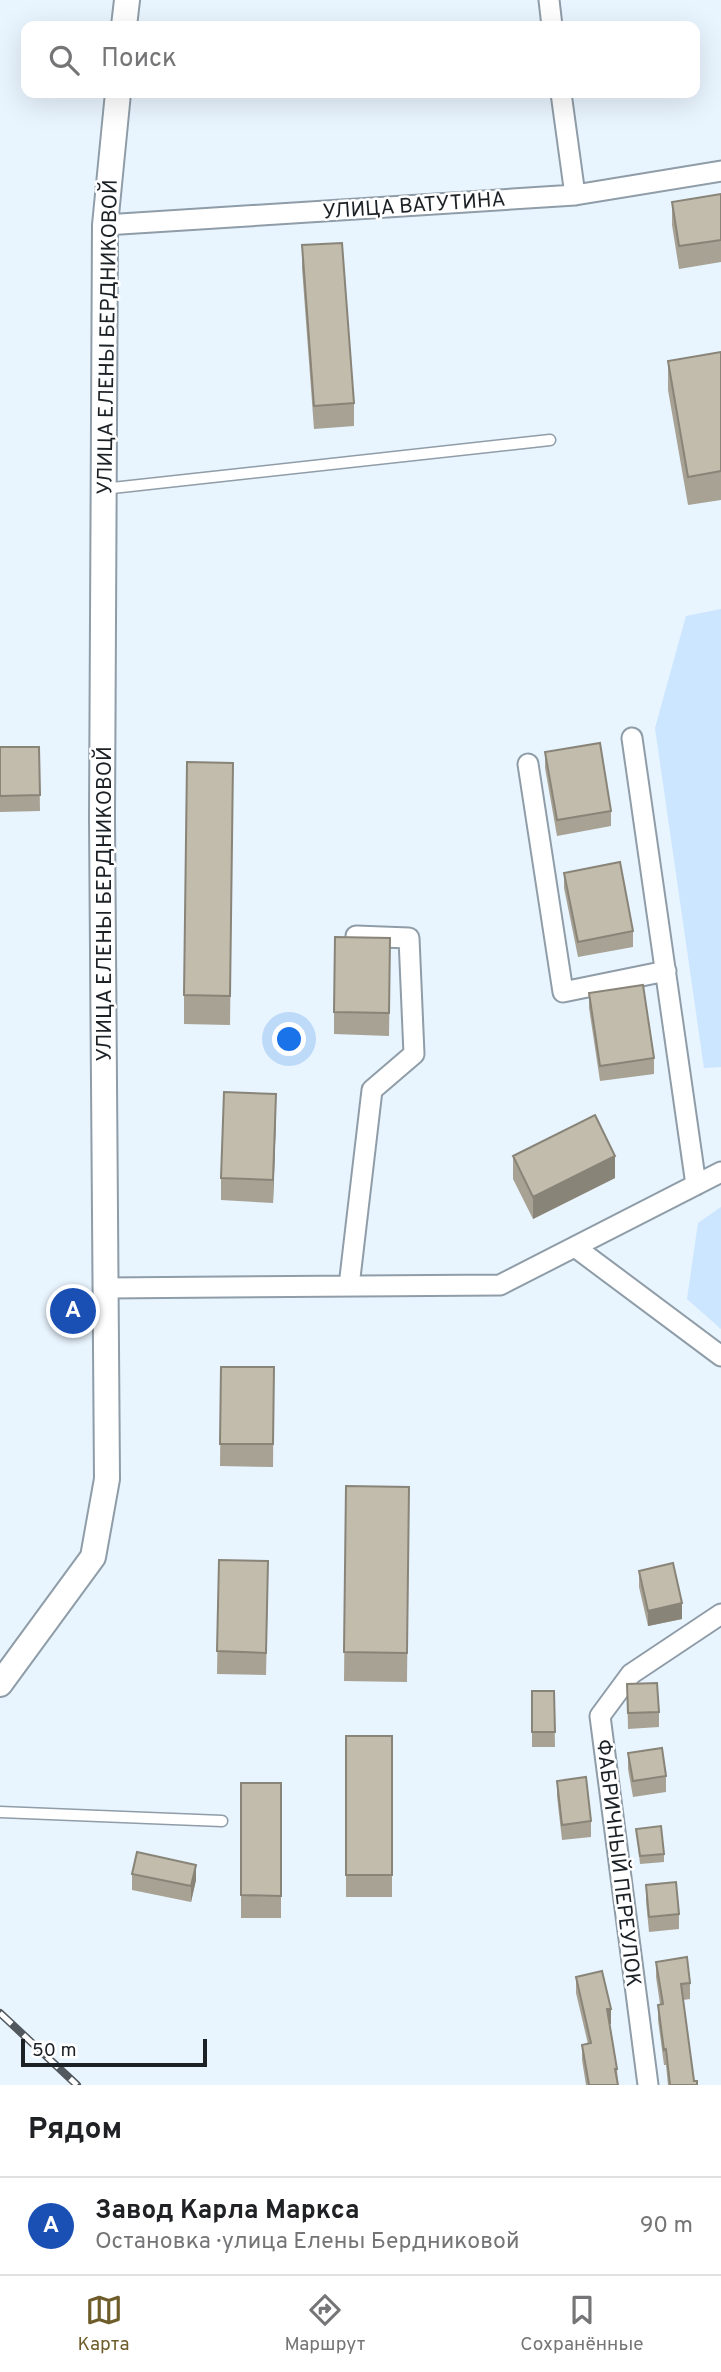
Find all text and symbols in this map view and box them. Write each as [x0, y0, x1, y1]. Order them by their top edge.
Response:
search box [21, 21, 700, 98]
icon: search [45, 41, 83, 79]
text: Поиск [101, 43, 177, 76]
street label: УЛИЦА ЕЛЕНЫ БЕРДНИКОВОЙ [91, 179, 125, 495]
street label: УЛИЦА ВАТУТИНА [322, 187, 507, 226]
street label: УЛИЦА ЕЛЕНЫ БЕРДНИКОВОЙ [91, 746, 119, 1062]
your location [272, 1022, 306, 1056]
pin: A [50, 1285, 96, 1337]
street label: ФАБРИЧНЫЙ ПЕРЕУЛОК [589, 1738, 647, 1988]
scale bar [21, 2036, 206, 2068]
text: 50 m [32, 2039, 77, 2063]
text: Рядом [28, 2112, 122, 2149]
text: Завод Карла Маркса [95, 2195, 359, 2228]
text: A [43, 2212, 59, 2241]
text: 90 m [640, 2212, 693, 2241]
text: Остановка · улица Елены Бердниковой [95, 2228, 520, 2257]
tab: Карта [77, 2291, 130, 2357]
tab: Маршрут [284, 2291, 365, 2357]
tab: Сохранённые [520, 2291, 644, 2357]

